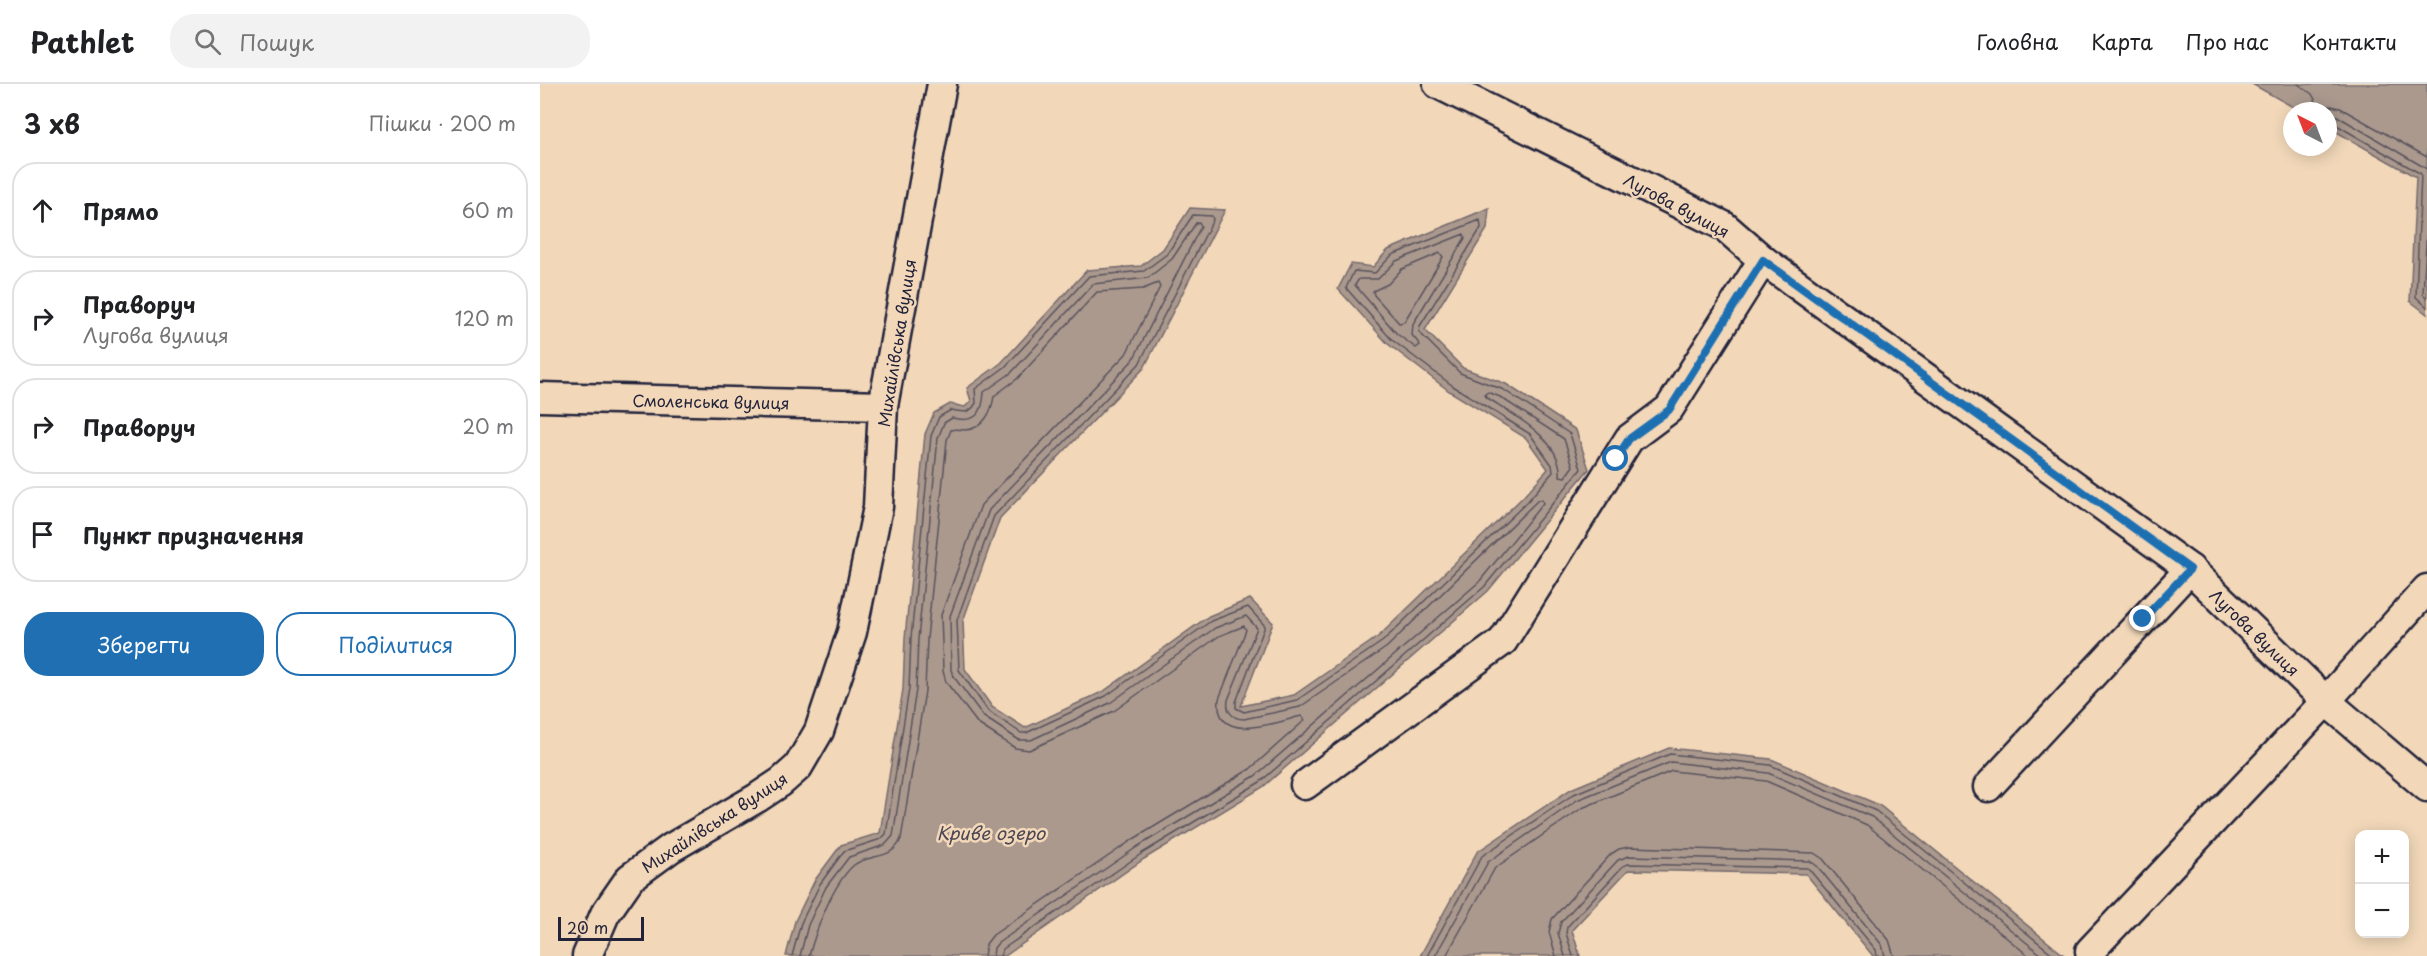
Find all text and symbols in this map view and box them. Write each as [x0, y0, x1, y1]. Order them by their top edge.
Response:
search box [170, 14, 590, 68]
text: Pathlet [30, 20, 134, 63]
icon: search [191, 25, 224, 58]
text: Пошук [239, 25, 314, 58]
text: Головна [1977, 25, 2058, 57]
text: Карта [2091, 25, 2153, 57]
text: Про нас [2186, 25, 2269, 57]
text: Контакти [2302, 25, 2397, 57]
north arrow [2283, 102, 2337, 156]
text: 3 хв [24, 104, 80, 143]
text: Пішки · 200 m [369, 108, 516, 138]
street label: Лугова вулиця [1620, 167, 1734, 243]
icon: ahead [26, 194, 59, 227]
text: Прямо [83, 194, 158, 227]
text: 60 m [462, 195, 514, 225]
street label: Михайлівська вулиця [871, 257, 921, 429]
text: Праворуч [83, 287, 196, 320]
icon: right [26, 302, 59, 335]
text: 120 m [455, 303, 514, 333]
text: Лугова вулиця [83, 320, 229, 350]
street label: Смоленська вулиця [632, 388, 790, 414]
icon: right [26, 410, 59, 443]
text: Праворуч [83, 410, 196, 443]
text: 20 m [462, 411, 514, 441]
route start [1602, 445, 1628, 471]
icon: arrive [26, 518, 59, 551]
text: Пункт призначення [83, 518, 304, 551]
street label: Лугова вулиця [2205, 583, 2305, 681]
route end [2129, 605, 2155, 631]
button: Зберегти [24, 612, 264, 676]
button: Поділитися [276, 612, 516, 676]
street label: Михайлівська вулиця [636, 766, 792, 878]
water label: Криве озеро [937, 819, 1046, 846]
map controls [2355, 830, 2409, 938]
button: + [2355, 830, 2409, 884]
button: − [2355, 884, 2409, 938]
scale bar [558, 914, 644, 942]
text: 20 m [567, 915, 608, 939]

